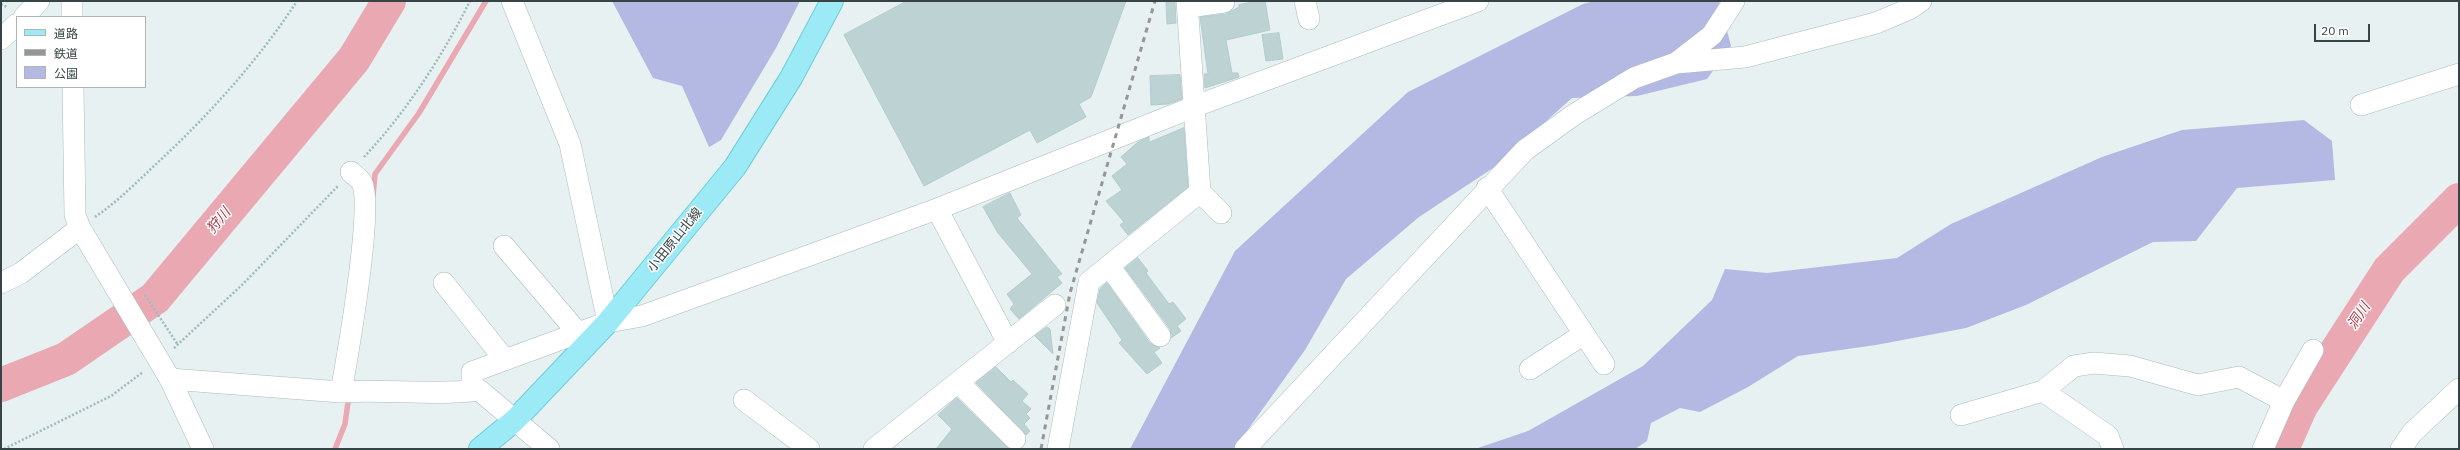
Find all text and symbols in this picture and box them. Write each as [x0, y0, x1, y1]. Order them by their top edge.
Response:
legend [16, 16, 146, 88]
scale bar [2316, 16, 2372, 42]
text: 20 m [2321, 23, 2349, 38]
text: 道路 [54, 26, 78, 41]
text: 鉄道 [54, 46, 78, 61]
text: 公園 [54, 66, 78, 81]
water label: 狩川 [204, 205, 234, 237]
street label: 小田原山北線 [644, 205, 706, 275]
water label: 洞川 [2344, 300, 2374, 332]

